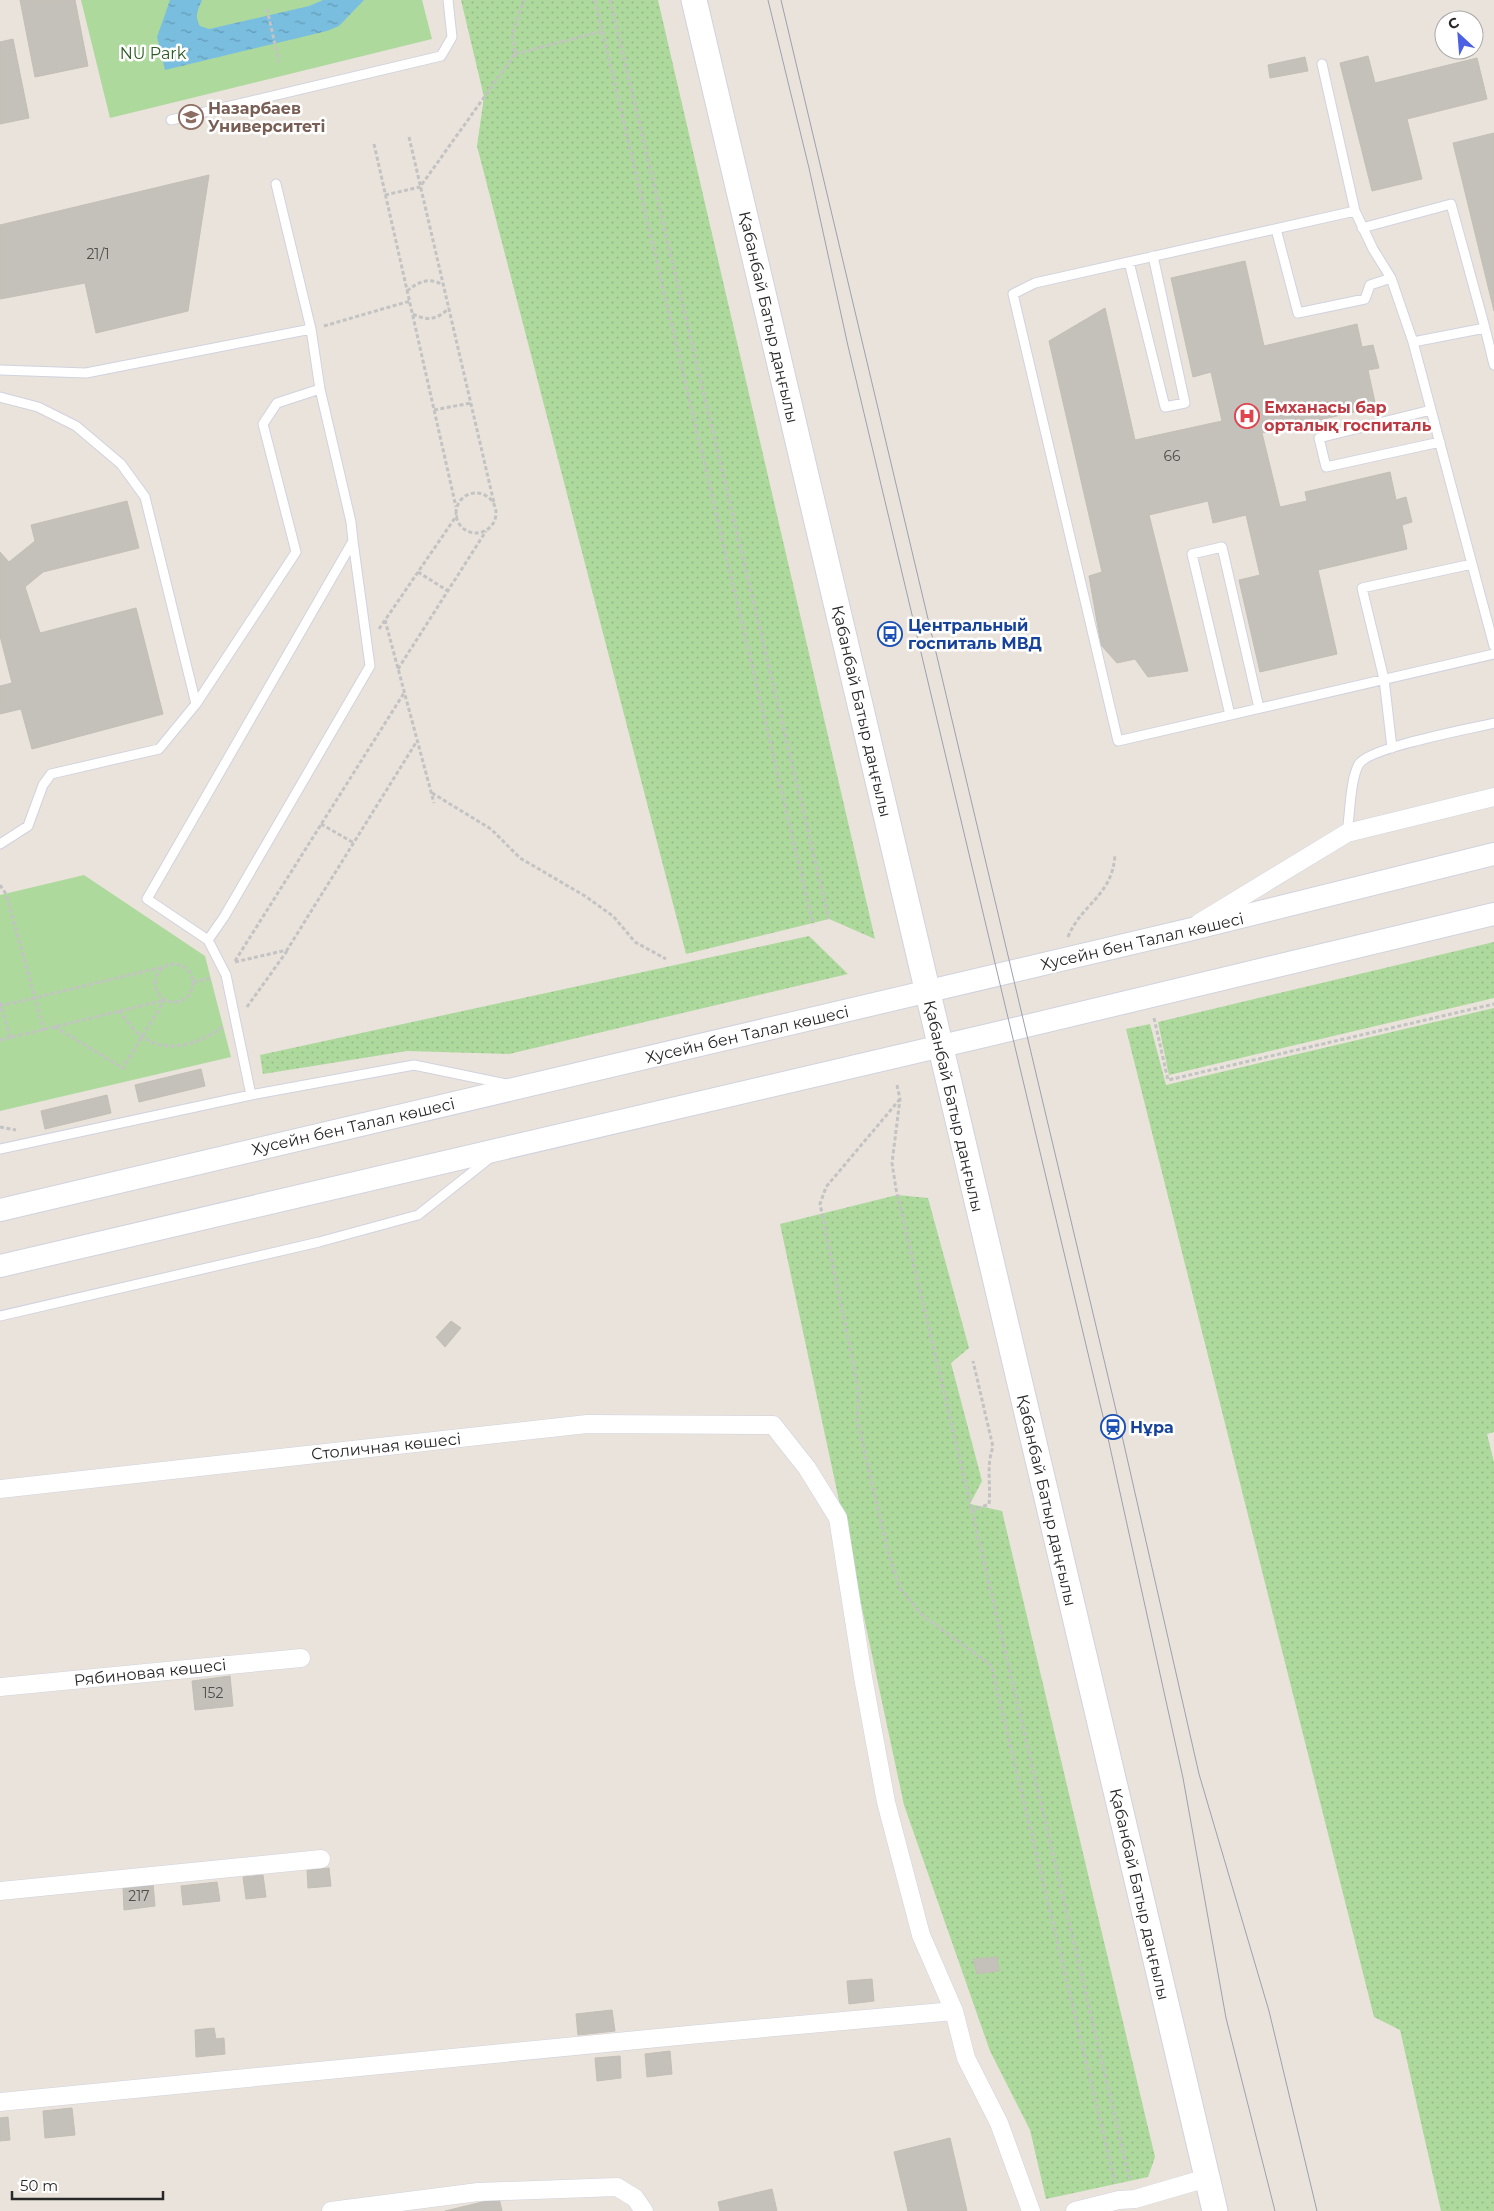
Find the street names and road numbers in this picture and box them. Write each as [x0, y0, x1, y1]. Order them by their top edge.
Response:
street label: Қабанбай Батыр даңғылы [735, 209, 802, 425]
street label: Қабанбай Батыр даңғылы [828, 603, 895, 819]
street label: Хусейн бен Талал көшесі [1039, 909, 1246, 974]
street label: Қабанбай Батыр даңғылы [920, 998, 987, 1214]
street label: Хусейн бен Талал көшесі [644, 1002, 851, 1067]
street label: Хусейн бен Талал көшесі [250, 1094, 457, 1159]
street label: Қабанбай Батыр даңғылы [1013, 1392, 1080, 1608]
street label: Столичная көшесі [310, 1429, 462, 1464]
street label: Рябиновая көшесі [73, 1655, 227, 1690]
street label: Қабанбай Батыр даңғылы [1106, 1786, 1173, 2002]

